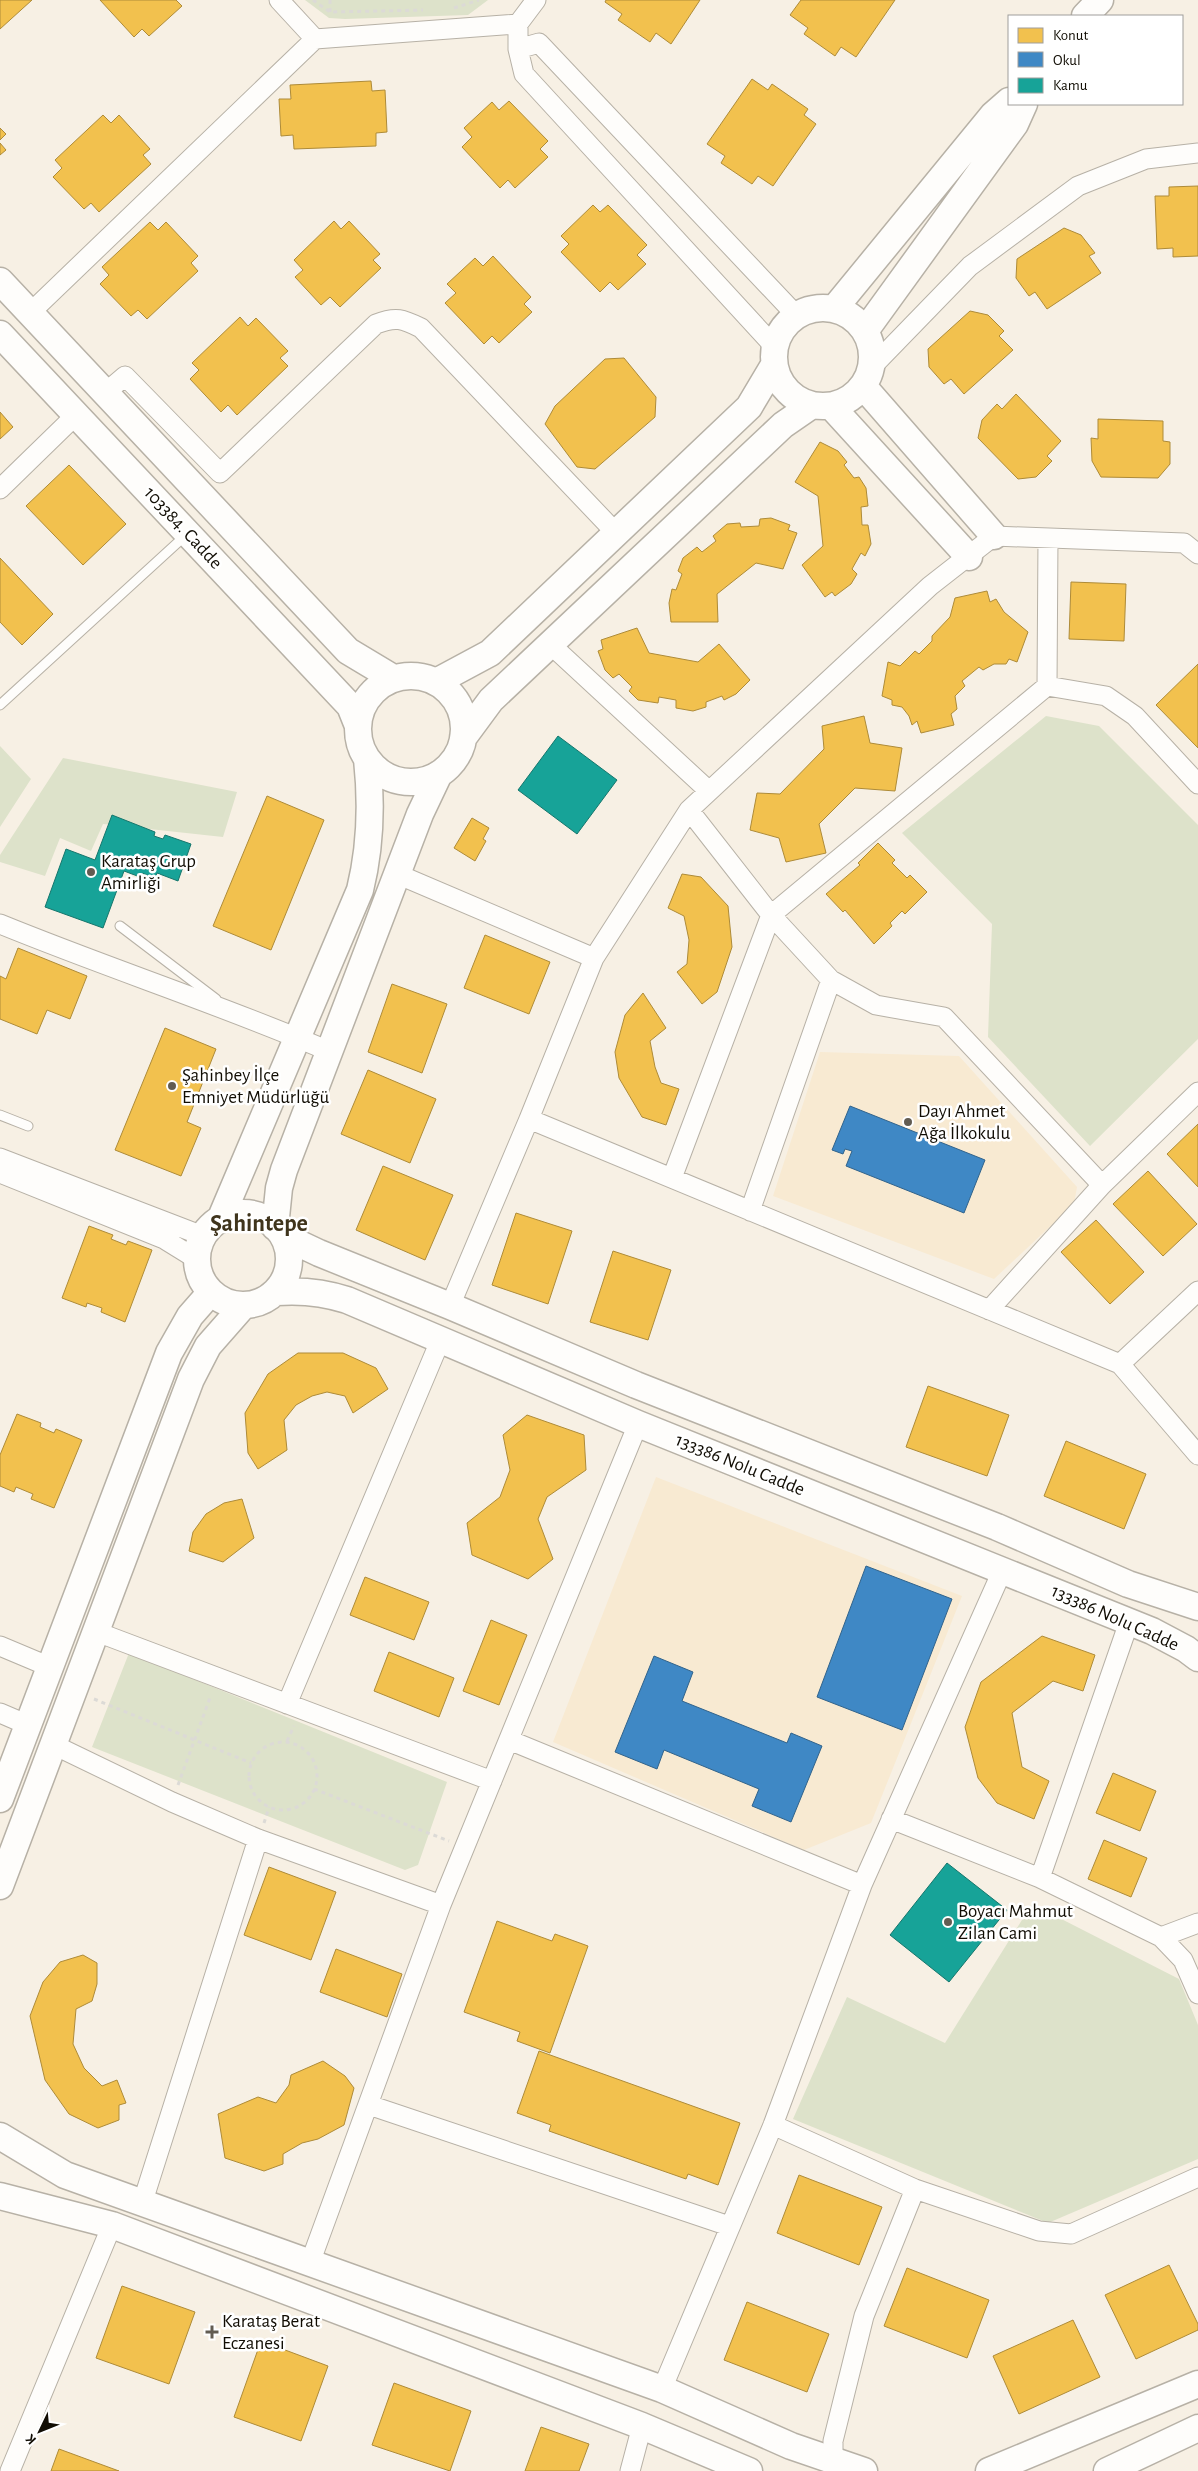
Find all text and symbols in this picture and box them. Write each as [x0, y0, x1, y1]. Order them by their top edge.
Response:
legend [1008, 15, 1183, 105]
text: Konut [1053, 28, 1088, 43]
text: Okul [1053, 53, 1081, 68]
text: Kamu [1053, 78, 1088, 93]
street label: 103384. Cadde [140, 483, 226, 573]
place label: Karataş Grup Amirliği [101, 852, 196, 893]
marker: Karataş Grup Amirliği [85, 866, 97, 878]
place label: Şahinbey İlçe Emniyet Müdürlüğü [182, 1065, 330, 1107]
marker: Şahinbey İlçe Emniyet Müdürlüğü [166, 1080, 178, 1092]
place label: Dayı Ahmet Ağa İlkokulu [918, 1102, 1010, 1143]
marker: Dayı Ahmet Ağa İlkokulu [902, 1116, 914, 1128]
district label: Şahintepe [210, 1212, 308, 1236]
street label: 133386 Nolu Cadde [673, 1430, 807, 1500]
street label: 133386 Nolu Cadde [1048, 1581, 1182, 1655]
place label: Boyacı Mahmut Zilan Cami [958, 1902, 1073, 1943]
marker: Boyacı Mahmut Zilan Cami [942, 1916, 954, 1928]
place label: Karataş Berat Eczanesi [222, 2312, 320, 2353]
marker: Karataş Berat Eczanesi [206, 2326, 218, 2338]
north arrow [15, 2406, 65, 2456]
text: K [23, 2431, 39, 2447]

